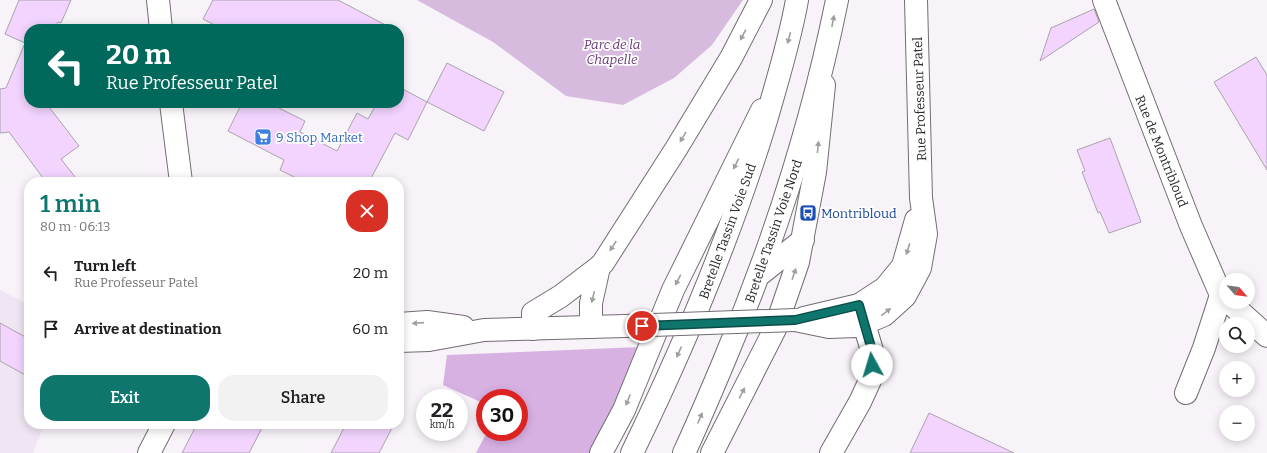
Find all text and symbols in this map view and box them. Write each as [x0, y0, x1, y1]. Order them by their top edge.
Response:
one-way arrow [830, 15, 836, 27]
one-way arrow [740, 29, 747, 40]
one-way arrow [785, 32, 791, 44]
park label: Parc de la Chapelle [584, 37, 640, 67]
street label: Rue Professeur Patel [910, 37, 929, 161]
text: 20 m [106, 38, 171, 71]
icon: left [40, 40, 92, 92]
text: Rue Professeur Patel [106, 72, 278, 94]
street label: Rue de Montribloud [1132, 93, 1191, 210]
supermarket icon: 9 Shop Market [253, 127, 273, 147]
place label: 9 Shop Market [276, 130, 363, 145]
one-way arrow [680, 131, 687, 143]
one-way arrow [814, 141, 821, 153]
street label: Bretelle Tassin Voie Nord [742, 157, 805, 305]
one-way arrow [733, 158, 739, 169]
street label: Bretelle Tassin Voie Sud [696, 161, 759, 301]
text: 1 min [40, 190, 100, 218]
button: close [346, 190, 388, 232]
bus stop icon: Montribloud [798, 203, 818, 223]
place label: Montribloud [821, 206, 897, 221]
text: 80 m · 06:13 [40, 219, 111, 234]
one-way arrow [610, 240, 617, 252]
one-way arrow [905, 243, 911, 255]
text: Turn left [74, 257, 136, 275]
icon: left [40, 262, 62, 284]
text: 20 m [353, 264, 388, 282]
one-way arrow [791, 268, 797, 280]
north arrow [1219, 273, 1255, 309]
map controls [1219, 273, 1255, 441]
one-way arrow [675, 274, 681, 286]
text: Rue Professeur Patel [74, 275, 198, 290]
one-way arrow [589, 290, 595, 303]
one-way arrow [880, 308, 891, 317]
pin [625, 309, 659, 343]
icon: arrive [631, 315, 653, 337]
button: search [1219, 317, 1255, 353]
icon: arrive [40, 318, 62, 340]
one-way arrow [412, 319, 424, 326]
text: Arrive at destination [74, 320, 221, 338]
text: 60 m [352, 320, 388, 338]
position arrow [851, 344, 893, 386]
one-way arrow [676, 346, 682, 357]
button: + [1219, 361, 1255, 397]
button: Exit [40, 375, 210, 421]
button: Share [218, 375, 388, 421]
one-way arrow [738, 387, 745, 399]
speed limit sign: 30 [476, 389, 528, 441]
one-way arrow [624, 394, 630, 406]
text: 22 [431, 398, 453, 422]
button: − [1219, 405, 1255, 441]
one-way arrow [698, 411, 704, 423]
text: km/h [430, 419, 454, 431]

